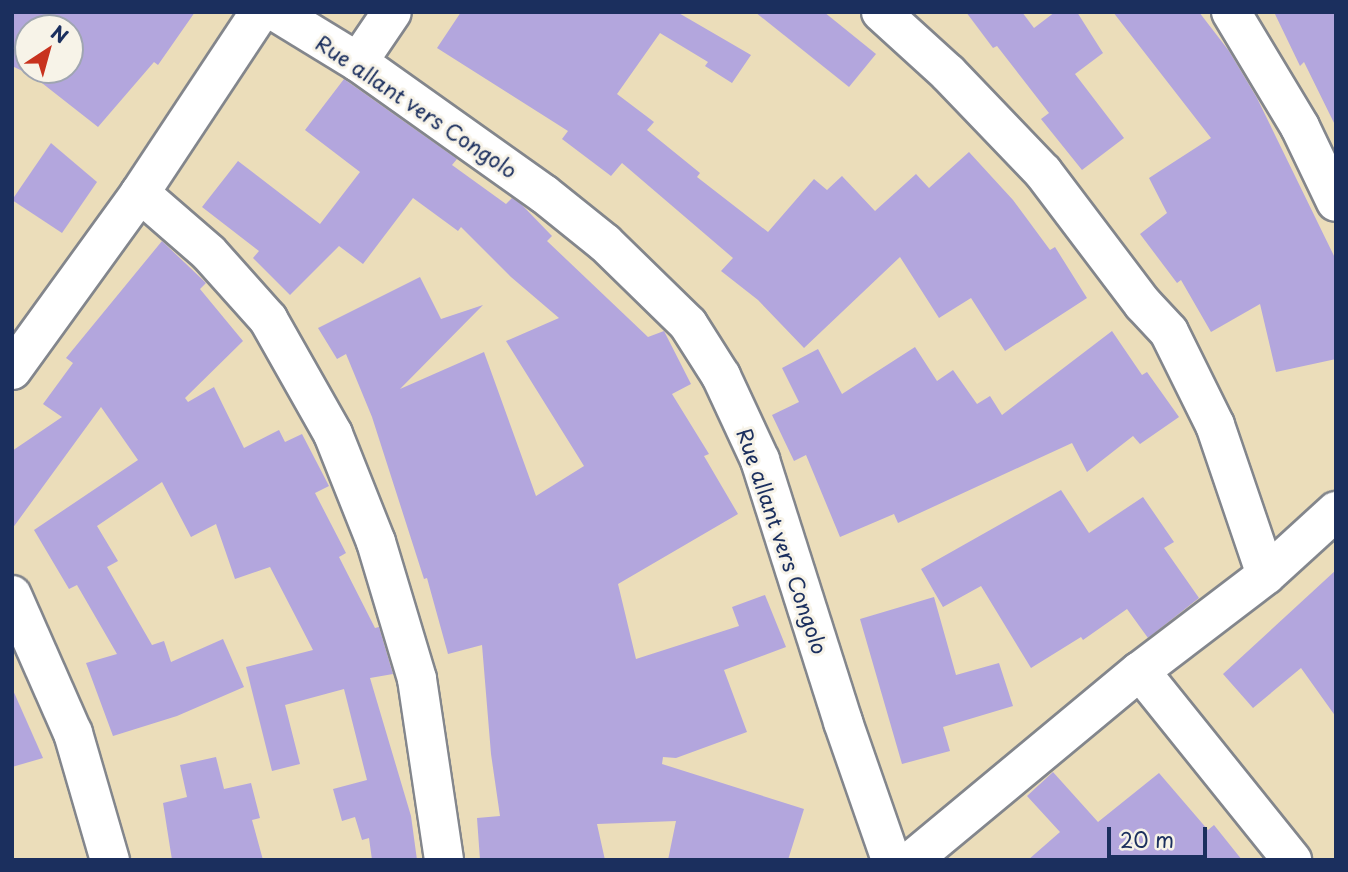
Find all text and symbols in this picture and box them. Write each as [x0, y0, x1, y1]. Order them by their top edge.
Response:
north arrow [14, 14, 84, 84]
text: N [46, 18, 74, 49]
street label: Rue allant vers Congolo [310, 28, 524, 184]
street label: Rue allant vers Congolo [732, 423, 834, 659]
scale bar [1110, 812, 1210, 856]
text: 20 m [1120, 823, 1174, 855]

